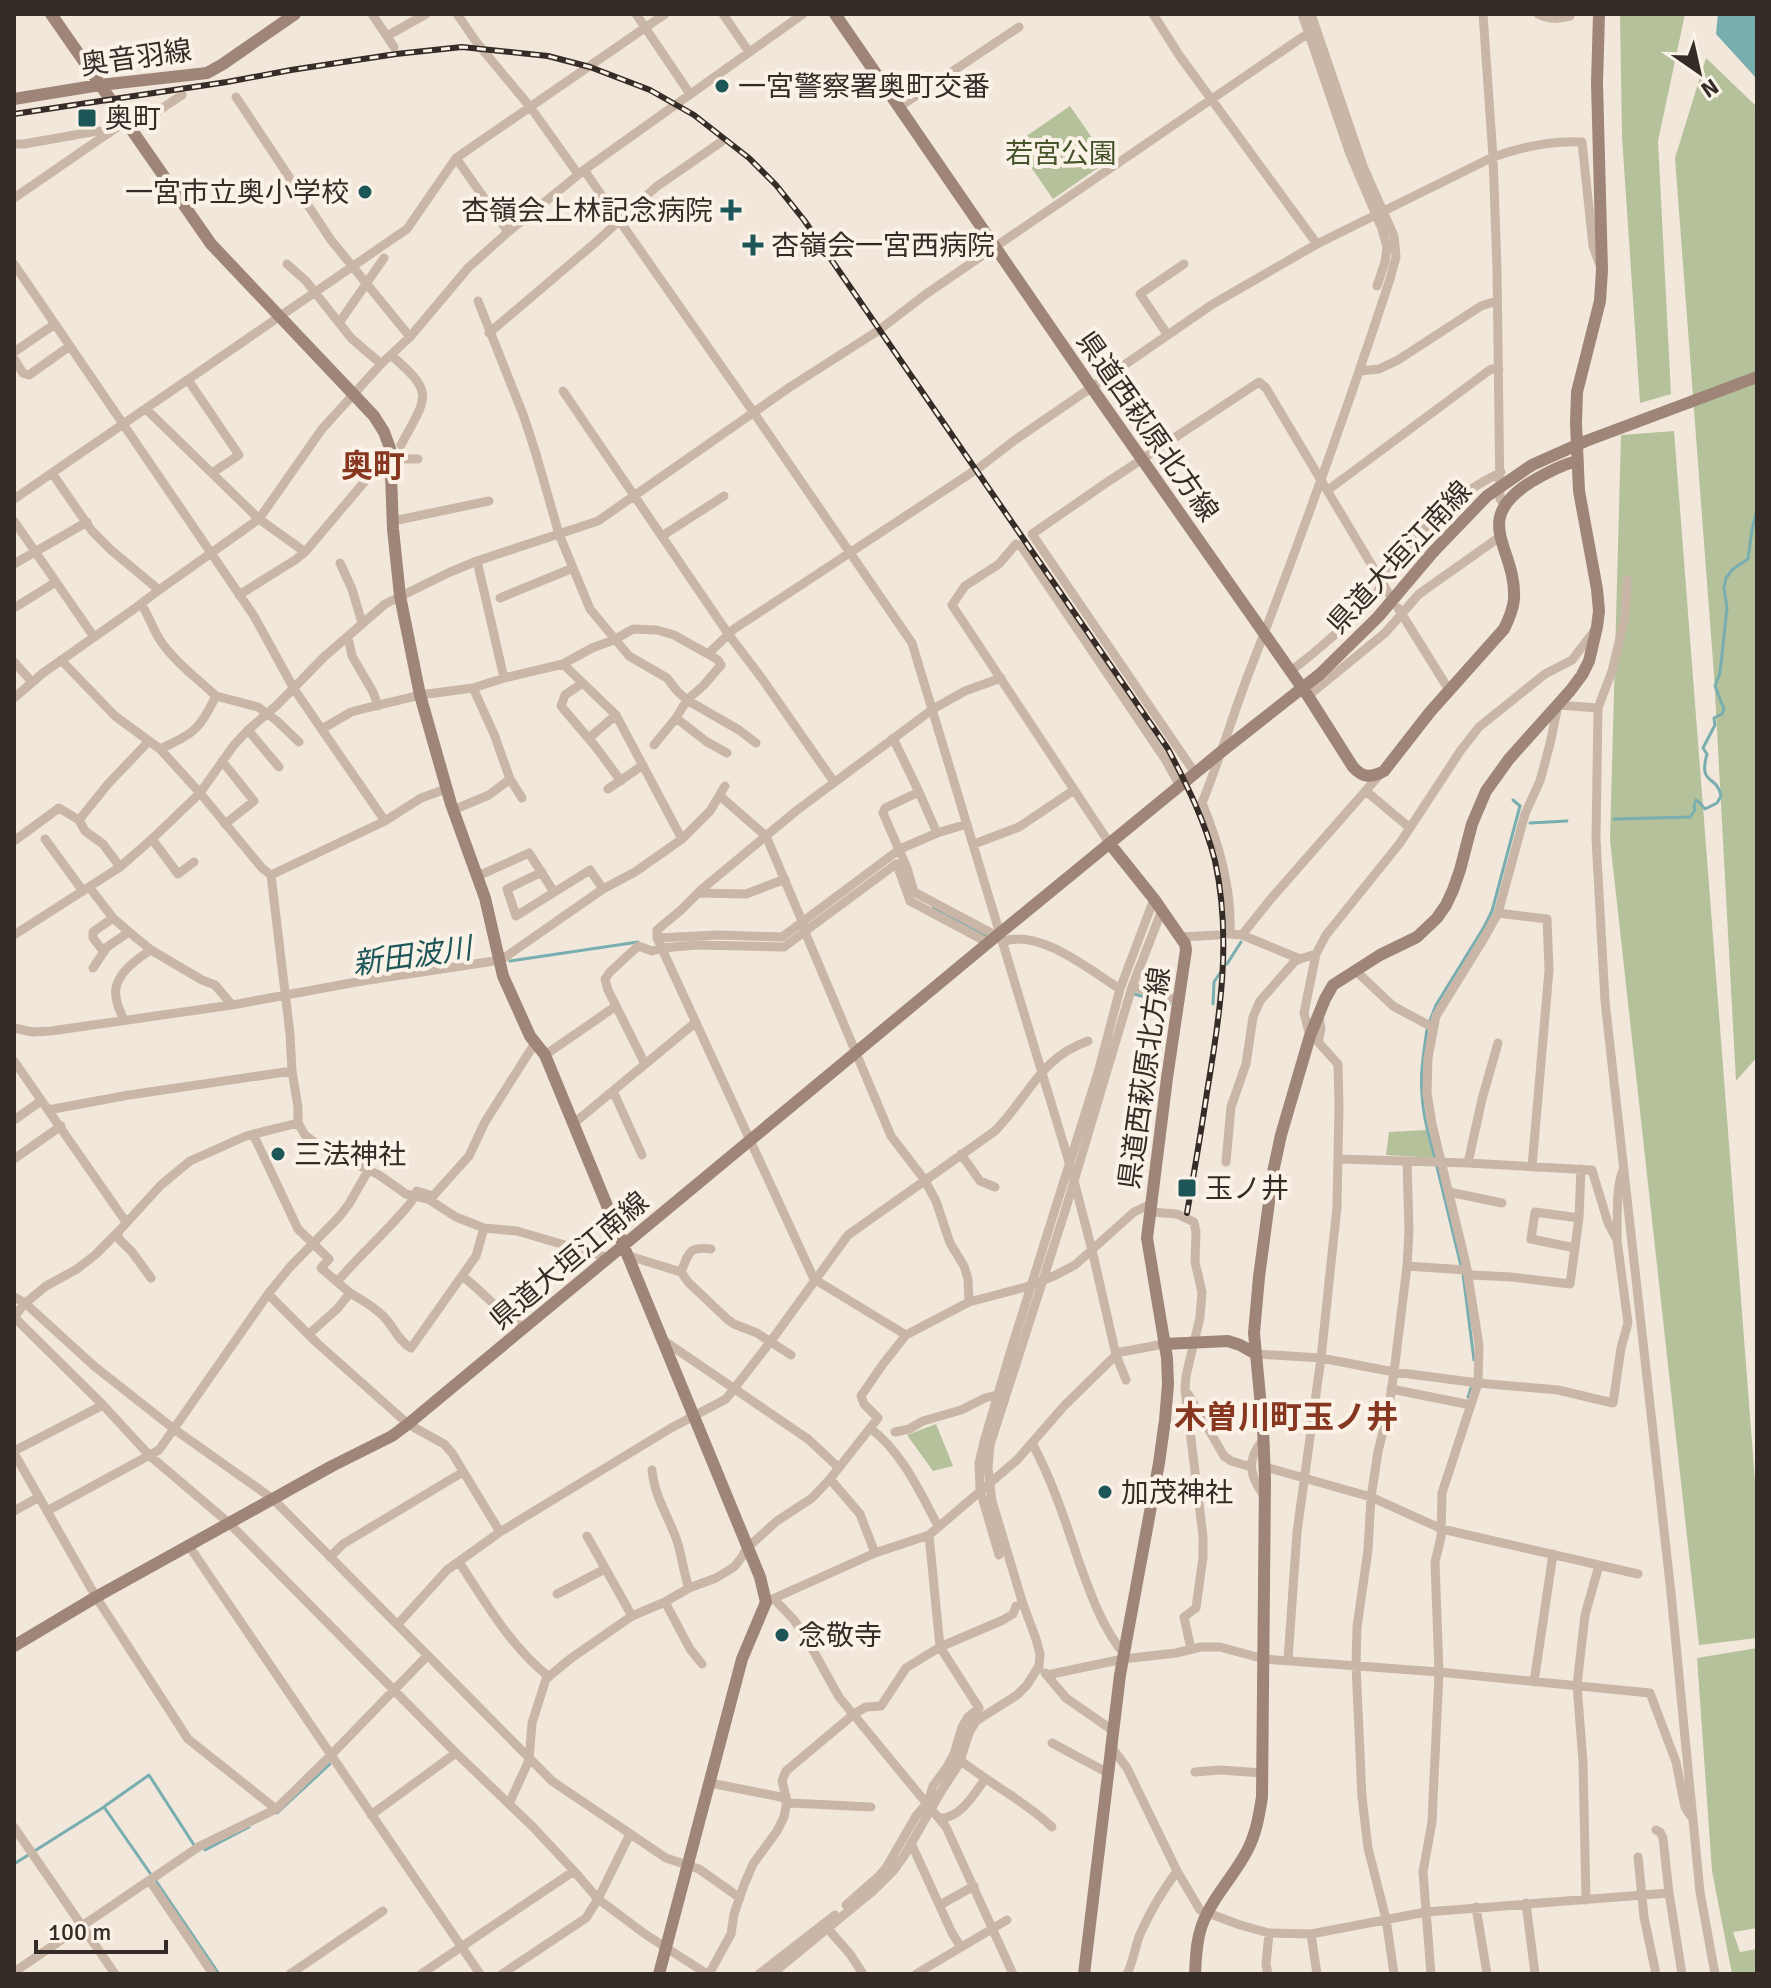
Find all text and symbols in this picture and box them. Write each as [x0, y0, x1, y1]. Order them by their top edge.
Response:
north arrow [1659, 32, 1739, 112]
street label: 奥音羽線 [78, 33, 194, 83]
place label: 一宮警察署奥町交番 [738, 70, 990, 104]
text: N [1696, 73, 1724, 104]
marker: 一宮警察署奥町交番 [713, 77, 731, 95]
place label: 奥町 [105, 102, 161, 136]
marker: 奥町 [76, 107, 98, 129]
park label: 若宮公園 [1005, 137, 1117, 171]
place label: 一宮市立奥小学校 [125, 176, 349, 210]
marker: 一宮市立奥小学校 [356, 183, 374, 201]
place label: 杏嶺会上林記念病院 [461, 194, 713, 228]
marker: 杏嶺会上林記念病院 [720, 199, 742, 221]
place label: 杏嶺会一宮西病院 [771, 229, 995, 263]
marker: 杏嶺会一宮西病院 [742, 234, 764, 256]
street label: 県道西萩原北方線 [1069, 325, 1225, 528]
district label: 奥町 [341, 447, 405, 486]
street label: 県道大垣江南線 [1320, 474, 1479, 641]
water label: 新田波川 [350, 929, 477, 983]
street label: 県道西萩原北方線 [1113, 965, 1177, 1191]
place label: 三法神社 [294, 1138, 406, 1172]
marker: 三法神社 [269, 1145, 287, 1163]
place label: 玉ノ井 [1205, 1172, 1289, 1206]
marker: 玉ノ井 [1176, 1177, 1198, 1199]
street label: 県道大垣江南線 [484, 1185, 656, 1337]
district label: 木曽川町玉ノ井 [1174, 1398, 1398, 1437]
place label: 加茂神社 [1121, 1476, 1233, 1510]
marker: 加茂神社 [1096, 1483, 1114, 1501]
place label: 念敬寺 [798, 1619, 882, 1653]
marker: 念敬寺 [773, 1626, 791, 1644]
scale bar [36, 1904, 166, 1954]
text: 100 m [48, 1917, 111, 1947]

